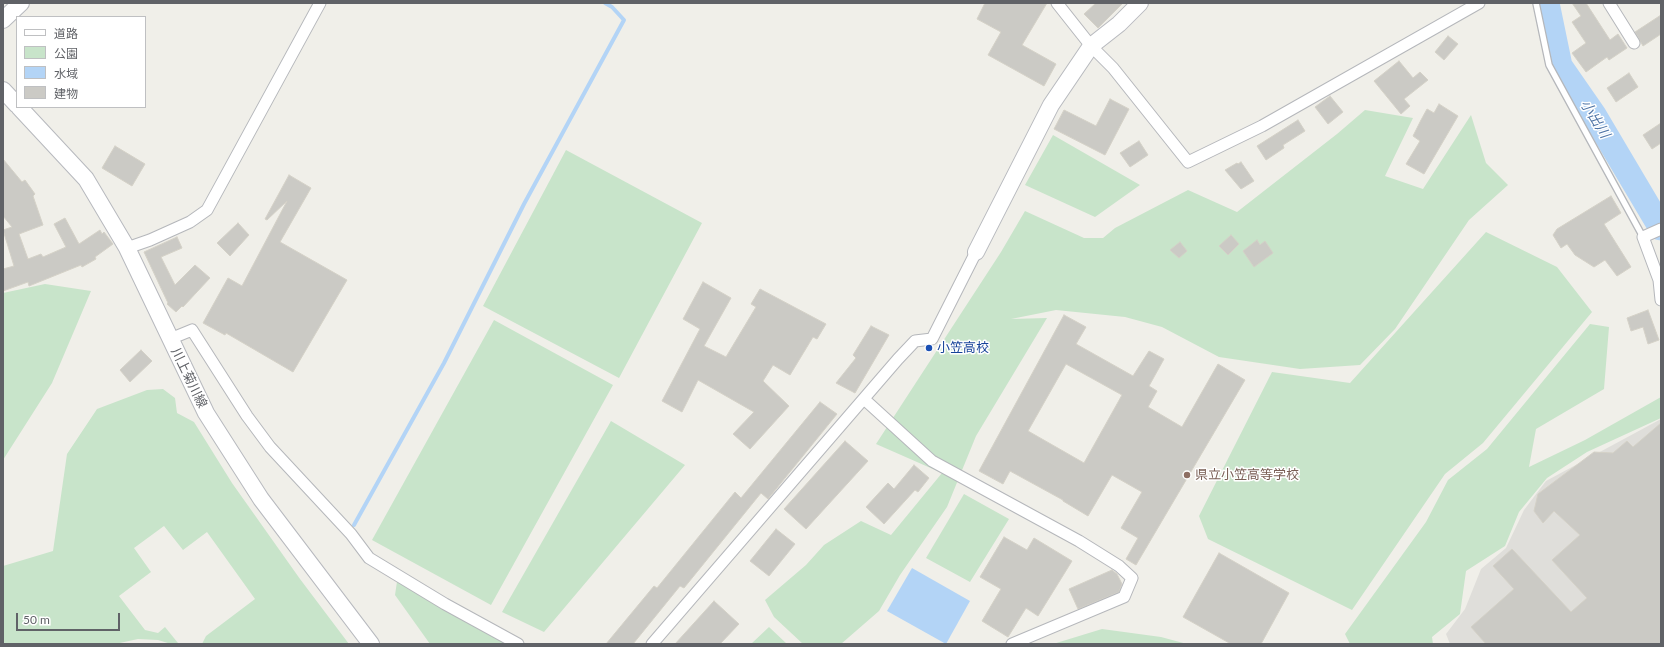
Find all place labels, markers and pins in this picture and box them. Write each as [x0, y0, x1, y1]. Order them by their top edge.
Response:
place label: 小笠高校 [937, 340, 989, 356]
marker: 小笠高校 [924, 343, 934, 353]
place label: 県立小笠高等学校 [1195, 467, 1299, 483]
marker: 県立小笠高等学校 [1182, 470, 1192, 480]

